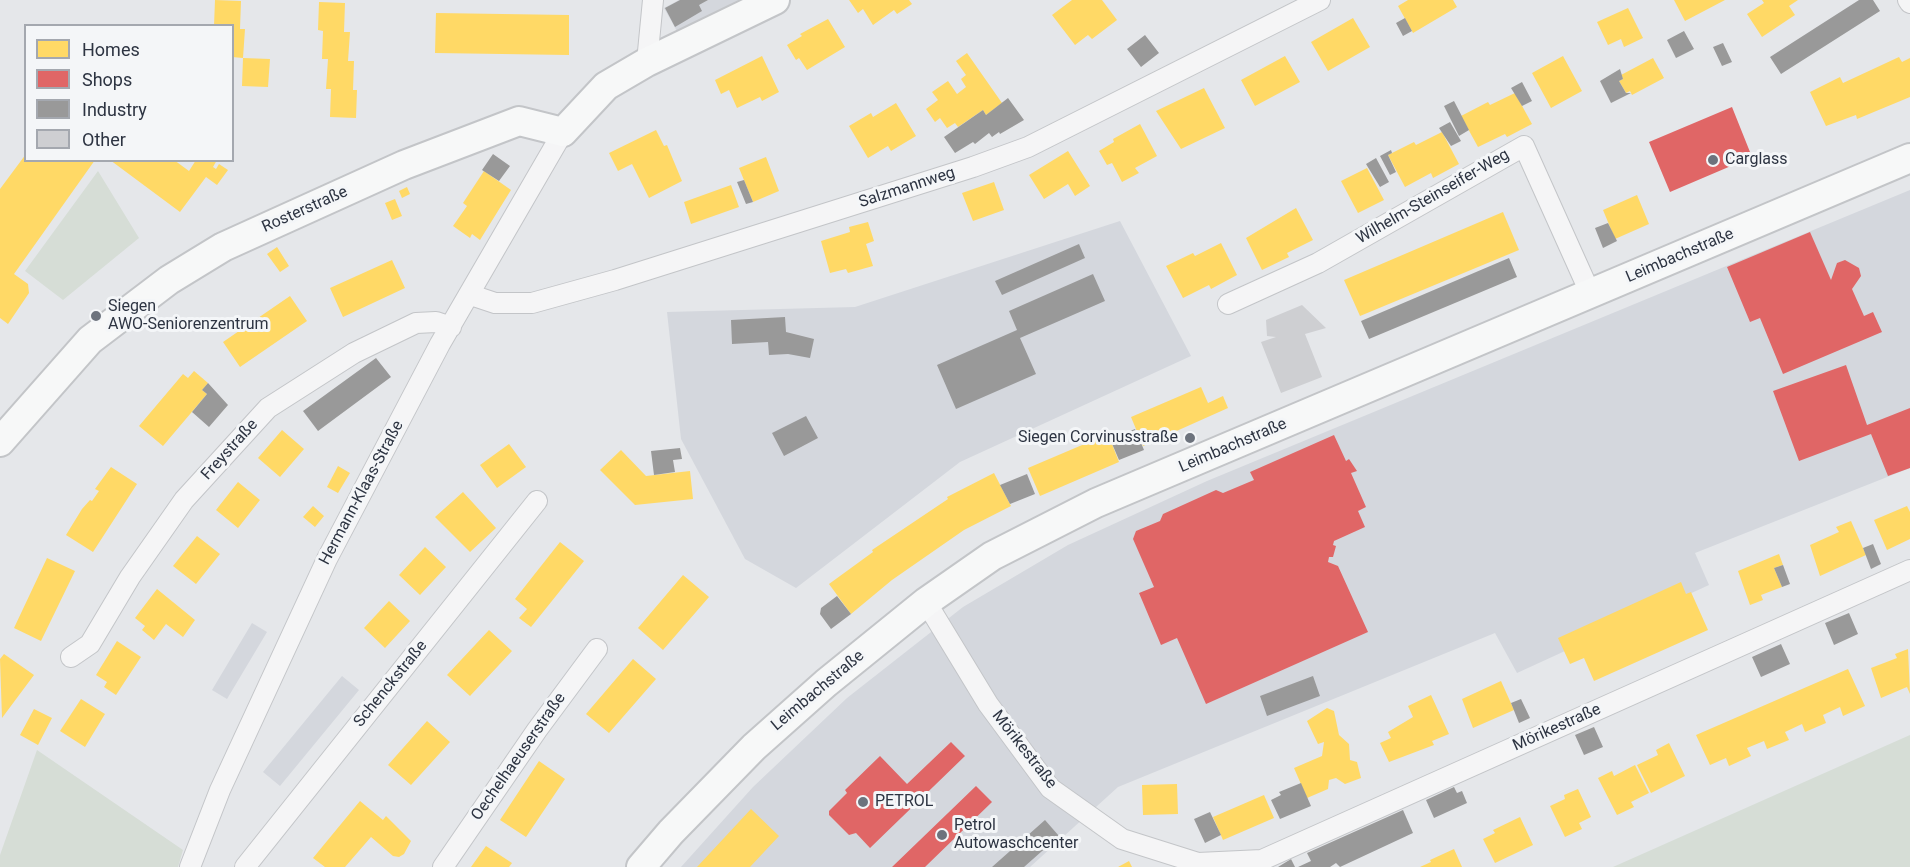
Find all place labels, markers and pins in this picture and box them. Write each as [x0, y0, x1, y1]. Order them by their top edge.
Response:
place label: Carglass [1725, 150, 1787, 170]
marker: Carglass [1706, 153, 1720, 167]
place label: Siegen AWO-Seniorenzentrum [108, 297, 269, 335]
marker: Siegen AWO-Seniorenzentrum [89, 309, 103, 323]
place label: Siegen Corvinusstraße [1018, 428, 1178, 448]
marker: Siegen Corvinusstraße [1183, 431, 1197, 445]
place label: PETROL [875, 792, 933, 812]
marker: PETROL [856, 795, 870, 809]
place label: Petrol Autowaschcenter [954, 816, 1078, 854]
marker: Petrol Autowaschcenter [935, 828, 949, 842]

